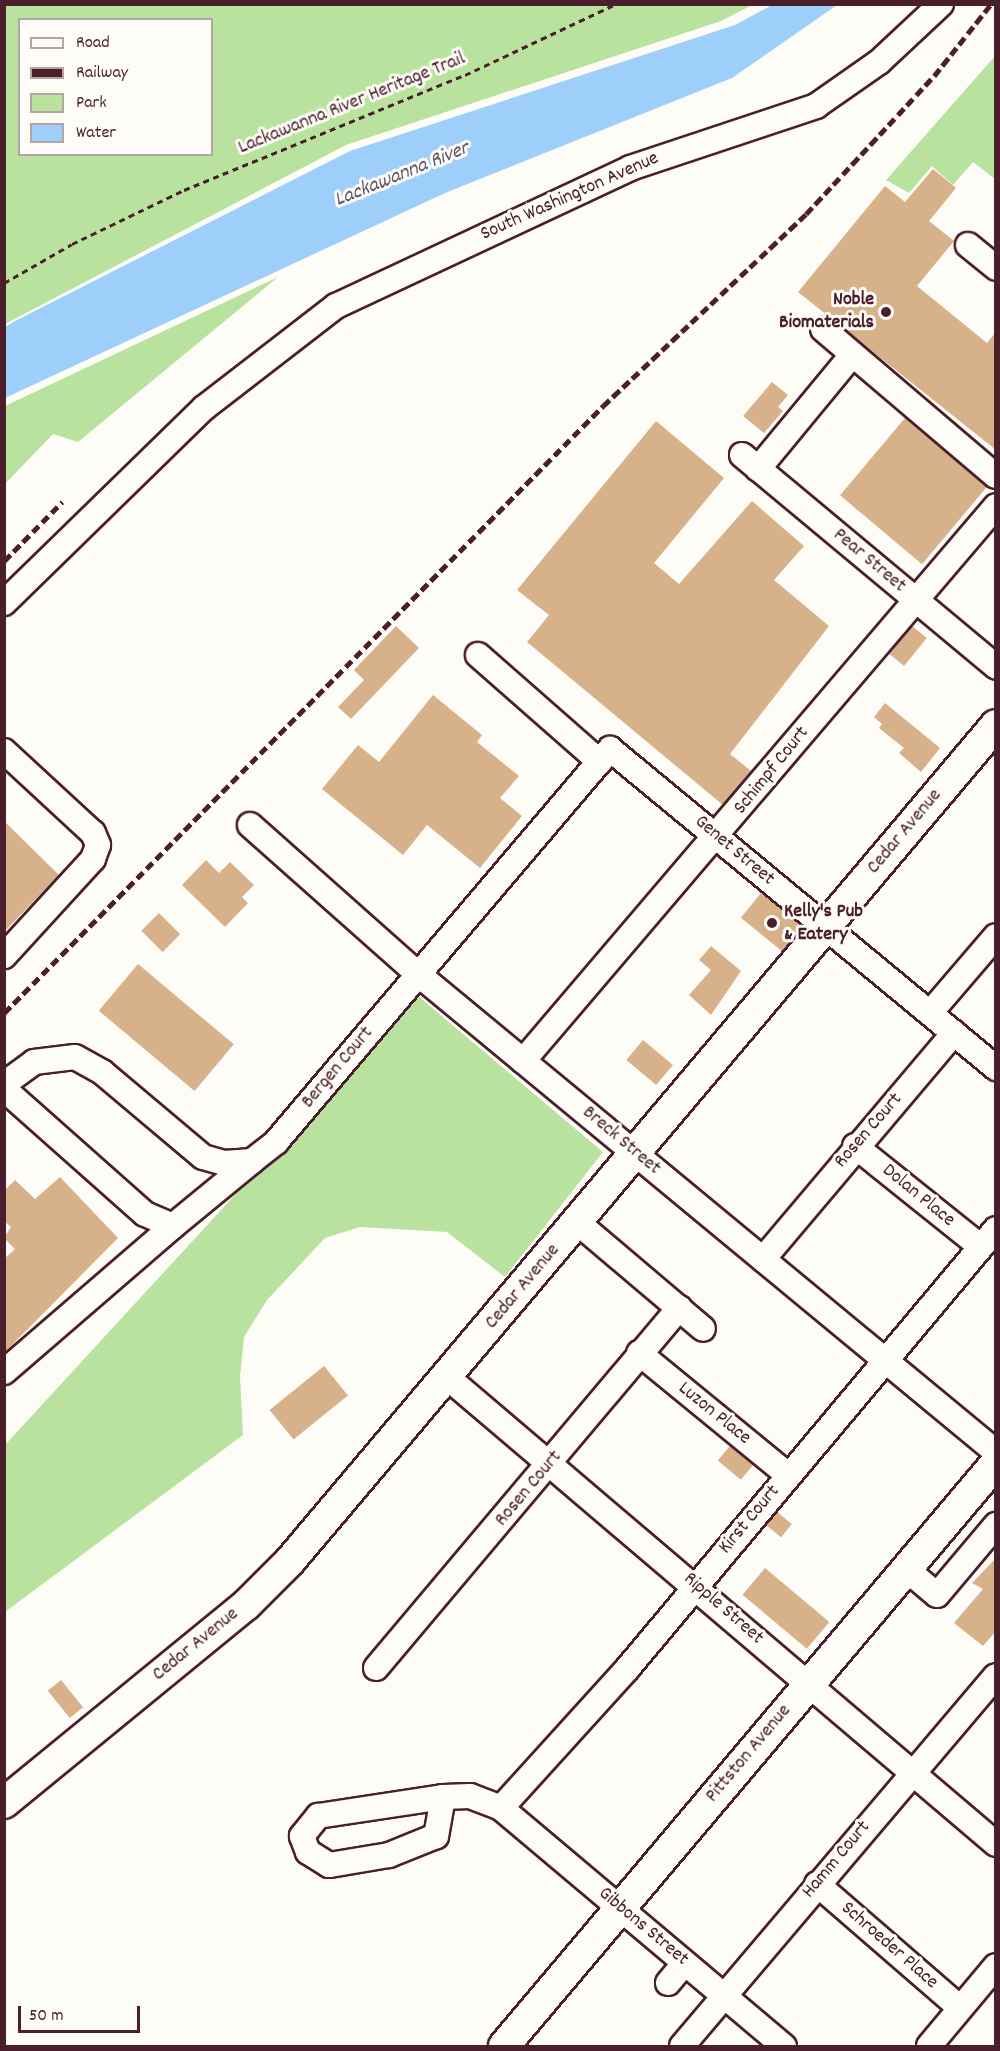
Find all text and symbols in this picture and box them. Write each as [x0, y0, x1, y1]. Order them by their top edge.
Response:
legend [18, 18, 213, 156]
text: Road [76, 31, 110, 56]
street label: Lackawanna River Heritage Trail [235, 47, 469, 161]
text: Railway [76, 61, 128, 86]
text: Park [76, 91, 107, 116]
text: Water [76, 121, 116, 146]
water label: Lackawanna River [331, 137, 473, 213]
street label: South Washington Avenue [477, 147, 663, 247]
place label: Noble Biomaterials [779, 288, 874, 335]
marker: Noble Biomaterials [879, 305, 893, 319]
street label: Pear Street [828, 524, 910, 598]
street label: Schimpf Court [729, 722, 815, 820]
street label: Cedar Avenue [862, 784, 948, 880]
street label: Genet Street [689, 810, 779, 892]
place label: Kelly's Pub & Eatery [784, 900, 863, 947]
marker: Kelly's Pub & Eatery [765, 916, 779, 930]
street label: Bergen Court [297, 1022, 379, 1114]
street label: Rosen Court [830, 1088, 908, 1174]
street label: Breck Street [577, 1101, 665, 1181]
street label: Dolan Place [877, 1159, 959, 1233]
street label: Cedar Avenue [480, 1239, 566, 1335]
street label: Luzon Place [673, 1377, 755, 1451]
street label: Rosen Court [490, 1446, 568, 1532]
street label: Kirst Court [714, 1481, 786, 1559]
street label: Ripple Street [678, 1568, 768, 1650]
street label: Cedar Avenue [148, 1603, 244, 1687]
street label: Pittston Avenue [701, 1700, 797, 1808]
street label: Hamm Court [798, 1816, 876, 1904]
street label: Gibbons Street [593, 1882, 693, 1972]
street label: Schroeder Place [835, 1897, 943, 1995]
scale bar [21, 1994, 142, 2032]
text: 50 m [29, 2004, 64, 2029]

